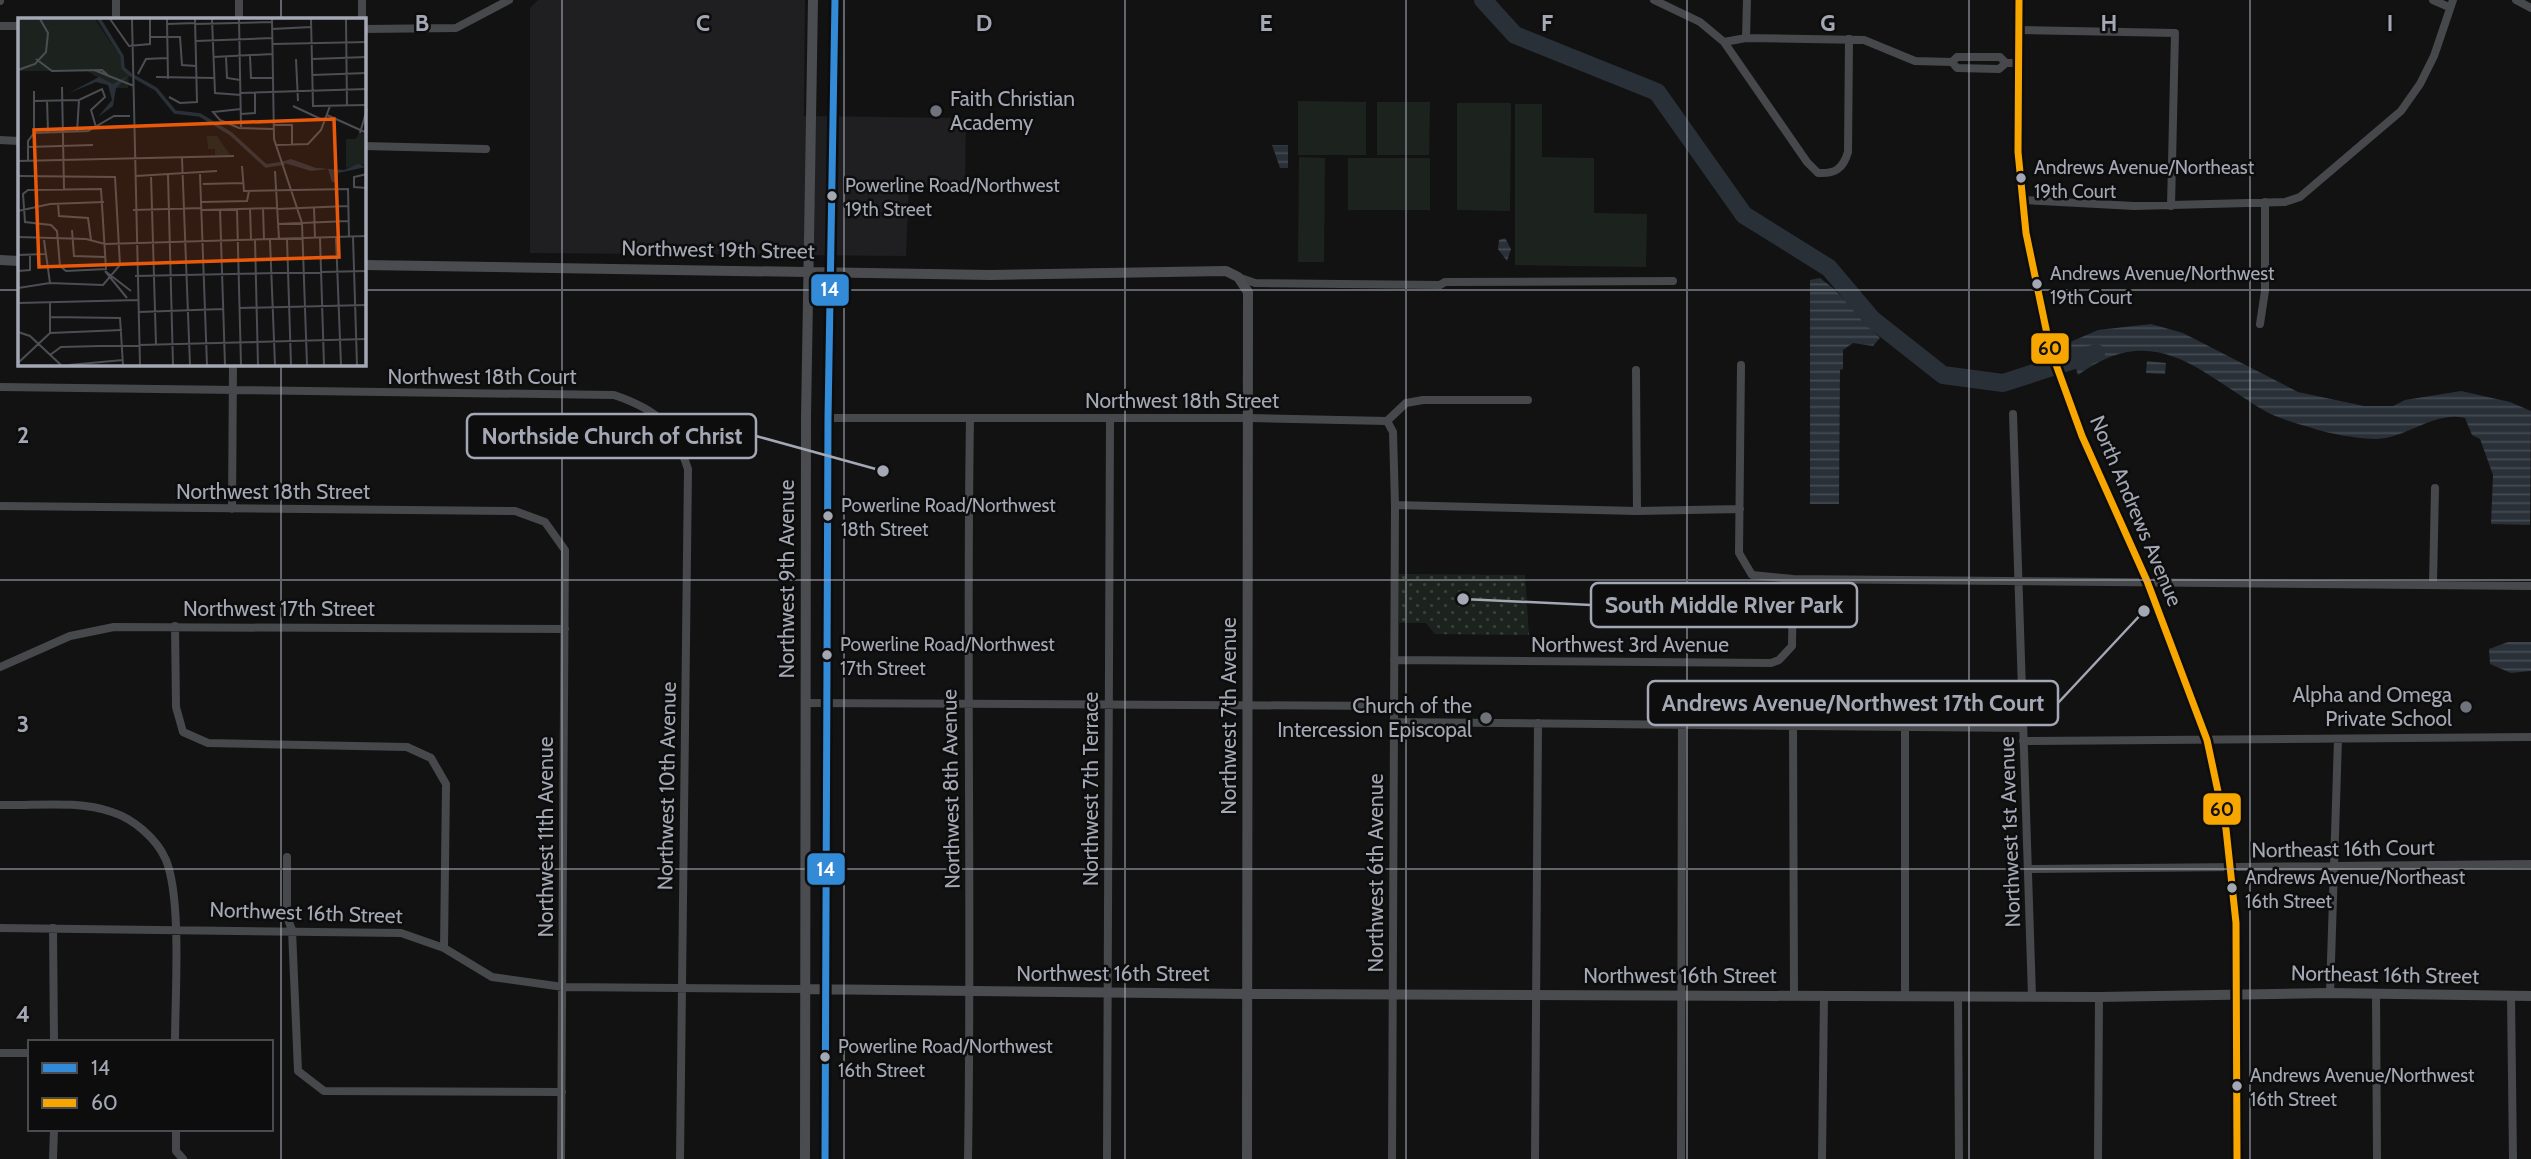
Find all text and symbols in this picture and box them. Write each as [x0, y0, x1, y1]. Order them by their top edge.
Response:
text: B [415, 9, 429, 37]
text: C [696, 9, 710, 37]
text: D [976, 9, 992, 37]
text: E [1259, 9, 1273, 37]
text: F [1541, 9, 1553, 37]
text: G [1820, 9, 1836, 37]
text: H [2101, 9, 2117, 37]
text: I [2387, 9, 2393, 37]
inset map [18, 18, 366, 366]
place label: Faith Christian Academy [950, 86, 1075, 135]
marker: Faith Christian Academy [928, 103, 944, 119]
place label: Andrews Avenue/Northeast 19th Court [2034, 156, 2255, 203]
marker: Andrews Avenue/Northeast 19th Court [2014, 171, 2028, 185]
place label: Powerline Road/Northwest 19th Street [845, 174, 1060, 221]
marker: Powerline Road/Northwest 19th Street [825, 189, 839, 203]
street label: Northwest 19th Street [621, 235, 815, 264]
place label: Andrews Avenue/Northwest 19th Court [2050, 262, 2275, 309]
line badge: 14 [810, 273, 850, 307]
marker: Andrews Avenue/Northwest 19th Court [2030, 277, 2044, 291]
text: 14 [821, 278, 839, 301]
line badge: 60 [2030, 332, 2070, 365]
text: 60 [2038, 337, 2062, 360]
street label: Northwest 18th Court [388, 364, 577, 389]
street label: Northwest 18th Street [1085, 388, 1279, 413]
street label: North Andrews Avenue [2085, 412, 2188, 610]
callout: Northside Church of Christ [467, 414, 756, 458]
text: 2 [17, 421, 29, 449]
text: Northside Church of Christ [481, 422, 743, 450]
street label: Northwest 18th Street [176, 479, 370, 504]
street label: Northwest 9th Avenue [774, 479, 799, 679]
place label: Powerline Road/Northwest 18th Street [841, 494, 1056, 541]
marker: Powerline Road/Northwest 18th Street [821, 509, 835, 523]
callout: South Middle RIver Park [1591, 583, 1857, 627]
text: South Middle RIver Park [1605, 591, 1844, 619]
street label: Northwest 17th Street [183, 596, 375, 621]
street label: Northwest 7th Avenue [1216, 617, 1241, 815]
street label: Northwest 3rd Avenue [1531, 632, 1729, 657]
place label: Powerline Road/Northwest 17th Street [840, 633, 1055, 680]
marker: Powerline Road/Northwest 17th Street [820, 648, 834, 662]
street label: Northwest 10th Avenue [652, 681, 681, 891]
callout: Andrews Avenue/Northwest 17th Court [1648, 681, 2058, 725]
place label: Alpha and Omega Private School [2292, 682, 2452, 731]
street label: Northwest 8th Avenue [936, 689, 965, 889]
text: Andrews Avenue/Northwest 17th Court [1662, 689, 2044, 717]
street label: Northwest 7th Terrace [1078, 691, 1103, 886]
place label: Church of the Intercession Episcopal [1277, 693, 1472, 742]
marker: Alpha and Omega Private School [2458, 699, 2474, 715]
text: 3 [17, 710, 29, 738]
marker: Church of the Intercession Episcopal [1478, 710, 1494, 726]
street label: Northwest 11th Avenue [533, 736, 558, 937]
street label: Northwest 1st Avenue [1994, 736, 2025, 928]
street label: Northwest 6th Avenue [1363, 773, 1388, 973]
line badge: 60 [2202, 792, 2242, 826]
text: 60 [2210, 798, 2234, 821]
street label: Northeast 16th Court [2251, 834, 2435, 863]
line badge: 14 [806, 852, 846, 886]
text: 14 [817, 858, 835, 881]
place label: Andrews Avenue/Northeast 16th Street [2245, 866, 2466, 913]
marker: Andrews Avenue/Northeast 16th Street [2225, 881, 2239, 895]
street label: Northwest 16th Street [209, 897, 403, 928]
street label: Northeast 16th Street [2291, 960, 2479, 989]
street label: Northwest 16th Street [1016, 961, 1210, 986]
street label: Northwest 16th Street [1583, 963, 1777, 988]
text: 4 [16, 1000, 30, 1028]
place label: Powerline Road/Northwest 16th Street [838, 1035, 1053, 1082]
legend [28, 1040, 273, 1131]
marker: Powerline Road/Northwest 16th Street [818, 1050, 832, 1064]
text: 14 [91, 1055, 110, 1080]
place label: Andrews Avenue/Northwest 16th Street [2250, 1064, 2475, 1111]
marker: Andrews Avenue/Northwest 16th Street [2230, 1079, 2244, 1093]
text: 60 [91, 1090, 118, 1115]

